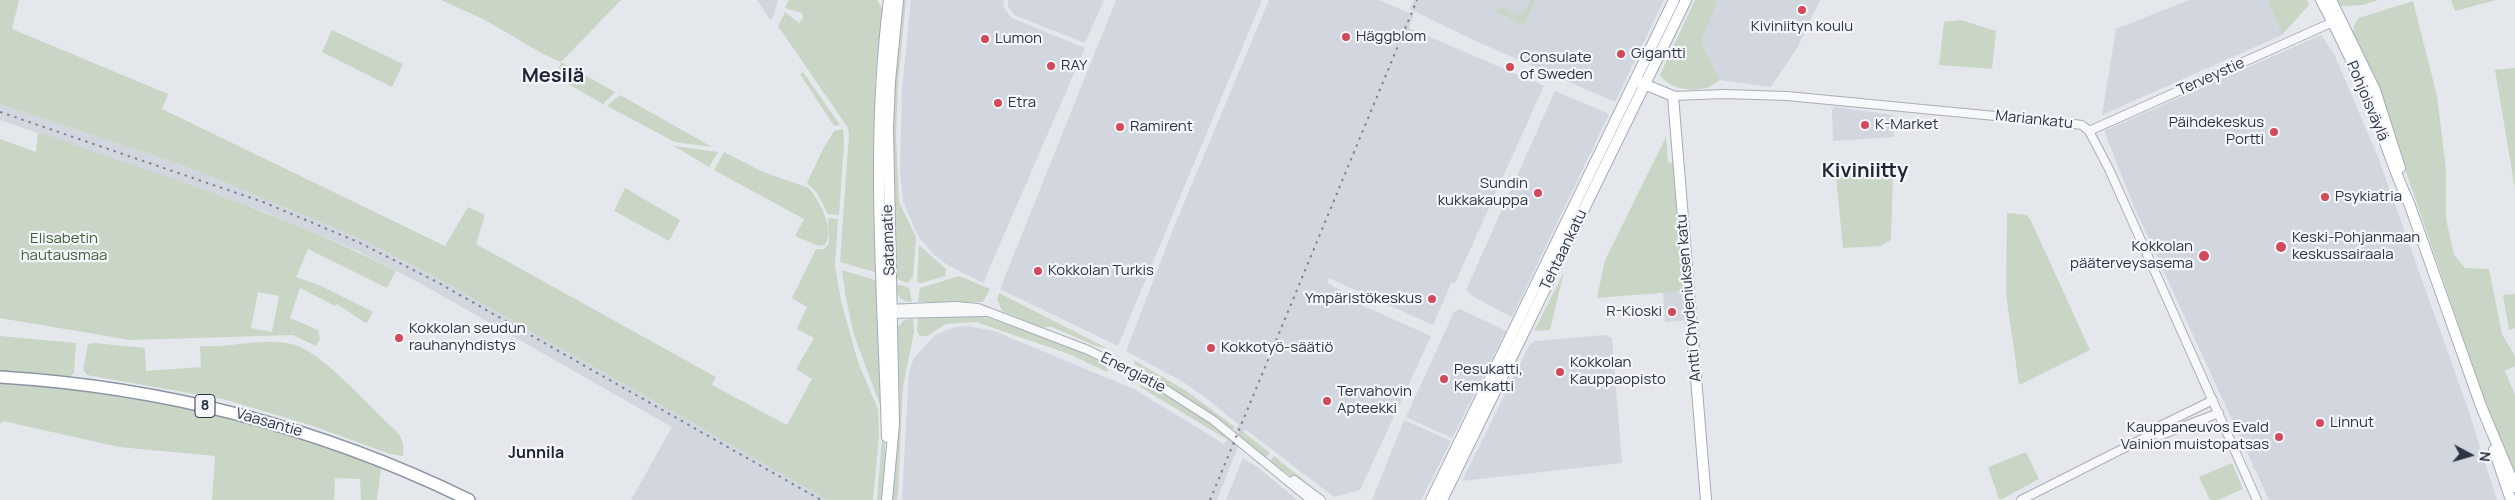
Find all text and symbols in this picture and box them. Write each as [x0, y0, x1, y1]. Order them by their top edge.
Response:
marker: Kiviniityn koulu [1796, 4, 1808, 16]
place label: Kiviniityn koulu [1751, 18, 1853, 36]
place label: Häggblom [1356, 28, 1426, 46]
place label: Lumon [995, 30, 1042, 48]
marker: Häggblom [1340, 31, 1352, 43]
marker: Lumon [979, 33, 991, 45]
place label: Gigantti [1631, 45, 1686, 63]
marker: Gigantti [1615, 48, 1627, 60]
place label: Consulate of Sweden [1520, 49, 1593, 84]
street label: Terveystie [2174, 54, 2248, 100]
place label: RAY [1061, 57, 1087, 75]
street label: Pohjoisväylä [2342, 58, 2392, 144]
marker: RAY [1045, 60, 1057, 72]
marker: Consulate of Sweden [1504, 61, 1516, 73]
district label: Mesilä [522, 64, 584, 88]
place label: Etra [1008, 94, 1036, 112]
marker: Etra [992, 97, 1004, 109]
street label: Mariankatu [1994, 107, 2074, 133]
place label: Päihdekeskus Portti [2169, 114, 2264, 149]
place label: K-Market [1875, 116, 1939, 134]
place label: Ramirent [1130, 118, 1193, 136]
marker: K-Market [1859, 119, 1871, 131]
marker: Ramirent [1114, 121, 1126, 133]
marker: Päihdekeskus Portti [2268, 126, 2280, 138]
district label: Kiviniitty [1822, 159, 1908, 183]
place label: Sundin kukkakauppa [1438, 175, 1528, 210]
marker: Sundin kukkakauppa [1532, 187, 1544, 199]
place label: Psykiatria [2335, 188, 2402, 206]
marker: Psykiatria [2319, 191, 2331, 203]
street label: Satamatie [879, 204, 899, 276]
street label: Tehtaankatu [1537, 207, 1591, 293]
street label: Antti Chydeniuksen katu [1673, 213, 1705, 383]
place label: Keski-Pohjanmaan keskussairaala [2292, 229, 2420, 264]
park label: Elisabetin hautausmaa [21, 230, 107, 265]
place label: Kokkolan pääterveysasema [2070, 238, 2193, 273]
marker: Keski-Pohjanmaan keskussairaala [2274, 240, 2288, 254]
marker: Kokkolan pääterveysasema [2197, 249, 2211, 263]
place label: Kokkolan Turkis [1048, 262, 1154, 280]
marker: Kokkolan Turkis [1032, 265, 1044, 277]
place label: Ympäristökeskus [1305, 290, 1422, 308]
marker: Ympäristökeskus [1426, 293, 1438, 305]
place label: R-Kioski [1606, 303, 1662, 321]
marker: R-Kioski [1666, 306, 1678, 318]
place label: Kokkolan seudun rauhanyhdistys [409, 320, 526, 355]
marker: Kokkolan seudun rauhanyhdistys [393, 332, 405, 344]
place label: Kokkotyö-säätiö [1221, 339, 1333, 357]
marker: Kokkotyö-säätiö [1205, 342, 1217, 354]
street label: Energiatie [1098, 349, 1168, 397]
place label: Kokkolan Kauppaopisto [1570, 354, 1666, 389]
place label: Pesukatti, Kemkatti [1454, 361, 1523, 396]
marker: Kokkolan Kauppaopisto [1554, 366, 1566, 378]
marker: Pesukatti, Kemkatti [1438, 373, 1450, 385]
place label: Tervahovin Apteekki [1337, 383, 1412, 418]
road number: 8 [195, 394, 215, 418]
marker: Tervahovin Apteekki [1321, 395, 1333, 407]
street label: Vaasantie [234, 405, 304, 441]
place label: Linnut [2330, 414, 2374, 432]
marker: Linnut [2314, 417, 2326, 429]
place label: Kauppaneuvos Evald Vainion muistopatsas [2121, 419, 2269, 454]
north arrow [2445, 430, 2495, 480]
marker: Kauppaneuvos Evald Vainion muistopatsas [2273, 431, 2285, 443]
district label: Junnila [508, 444, 564, 464]
text: N [2475, 451, 2495, 463]

